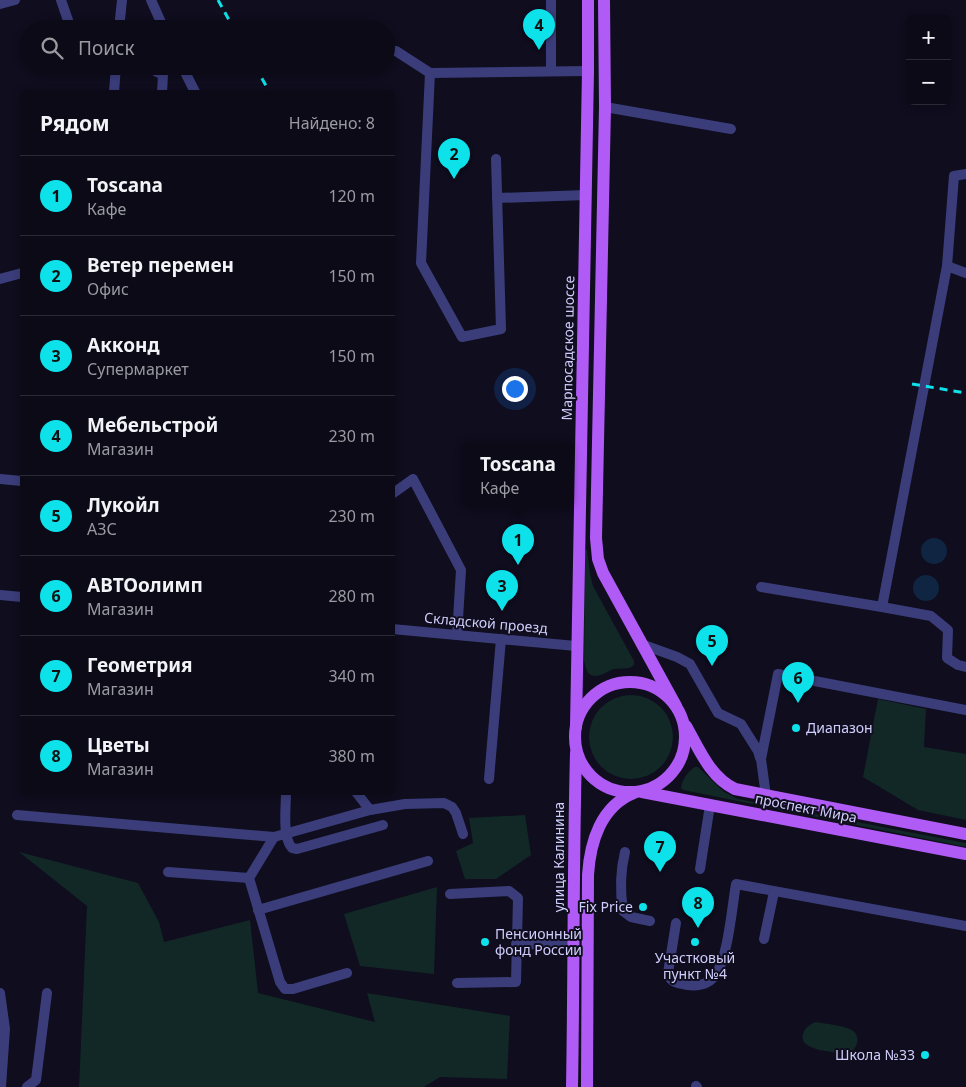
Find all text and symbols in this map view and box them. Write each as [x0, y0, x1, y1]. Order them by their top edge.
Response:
pin: 4 [523, 9, 555, 50]
map controls [906, 15, 951, 105]
button: + [906, 15, 951, 60]
search box [20, 20, 395, 75]
icon: search [38, 34, 66, 62]
text: Поиск [78, 35, 134, 61]
button: − [906, 60, 951, 105]
text: Рядом [40, 109, 110, 137]
text: Найдено: 8 [289, 112, 375, 134]
pin: 2 [438, 138, 470, 179]
text: Toscana [87, 172, 163, 198]
text: 1 [51, 185, 61, 207]
text: 120 m [328, 185, 375, 207]
text: Кафе [87, 198, 126, 220]
text: Ветер перемен [87, 252, 234, 278]
text: 2 [51, 265, 61, 287]
text: 150 m [328, 265, 375, 287]
street label: Марпосадское шоссе [557, 275, 578, 421]
text: Офис [87, 278, 129, 300]
text: Акконд [87, 332, 160, 358]
text: 3 [51, 345, 61, 367]
text: 150 m [328, 345, 375, 367]
text: Супермаркет [87, 358, 189, 380]
your location [502, 376, 528, 402]
text: Мебельстрой [87, 412, 218, 438]
text: 4 [51, 425, 61, 447]
text: 230 m [328, 425, 375, 447]
text: Магазин [87, 438, 154, 460]
popup [463, 442, 573, 507]
text: Toscana [480, 451, 556, 477]
text: Кафе [480, 477, 519, 499]
text: Лукойл [87, 492, 160, 518]
text: 5 [51, 505, 61, 527]
text: 230 m [328, 505, 375, 527]
text: АЗС [87, 518, 117, 540]
pin: 1 [502, 524, 534, 565]
pin: 3 [486, 570, 518, 611]
text: АВТОолимп [87, 572, 203, 598]
text: 6 [51, 585, 61, 607]
text: 280 m [328, 585, 375, 607]
text: Магазин [87, 598, 154, 620]
street label: Складской проезд [423, 608, 549, 637]
pin: 5 [696, 625, 728, 666]
text: Геометрия [87, 652, 193, 678]
pin: 6 [782, 662, 814, 703]
text: 7 [51, 665, 61, 687]
text: 340 m [328, 665, 375, 687]
text: Магазин [87, 678, 154, 700]
place label: Диапазон [806, 718, 873, 737]
marker: Диапазон [790, 722, 802, 734]
text: Цветы [87, 732, 150, 758]
text: 8 [51, 745, 61, 767]
text: 380 m [328, 745, 375, 767]
text: Магазин [87, 758, 154, 780]
street label: проспект Мира [753, 788, 859, 827]
street label: улица Калинина [549, 802, 568, 912]
pin: 7 [644, 831, 676, 872]
pin: 8 [682, 887, 714, 928]
place label: Fix Price [579, 897, 633, 916]
marker: Fix Price [637, 901, 649, 913]
place label: Пенсионный фонд России [495, 924, 582, 959]
marker: Пенсионный фонд России [479, 936, 491, 948]
marker: Участковый пункт №4 [689, 936, 701, 948]
place label: Участковый пункт №4 [655, 948, 735, 983]
place label: Школа №33 [835, 1045, 915, 1064]
marker: Школа №33 [919, 1049, 931, 1061]

